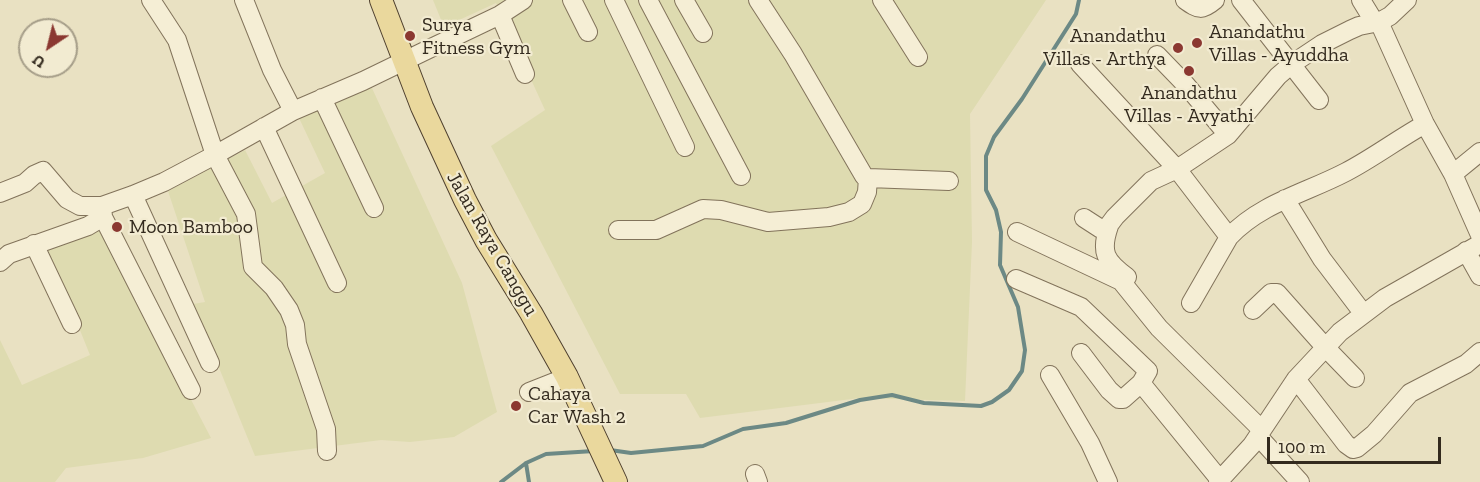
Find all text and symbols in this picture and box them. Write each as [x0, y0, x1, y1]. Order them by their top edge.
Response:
place label: Surya Fitness Gym [422, 13, 530, 60]
north arrow [18, 18, 78, 78]
place label: Anandathu Villas - Ayuddha [1209, 20, 1349, 67]
place label: Anandathu Villas - Arthya [1043, 24, 1166, 71]
marker: Surya Fitness Gym [403, 29, 417, 43]
marker: Anandathu Villas - Ayuddha [1190, 36, 1204, 50]
marker: Anandathu Villas - Arthya [1171, 41, 1185, 55]
text: U [28, 50, 49, 73]
marker: Anandathu Villas - Avyathi [1182, 64, 1196, 78]
place label: Anandathu Villas - Avyathi [1124, 81, 1254, 128]
street label: Jalan Raya Canggu [441, 168, 543, 320]
place label: Moon Bamboo [129, 215, 253, 239]
marker: Moon Bamboo [110, 220, 124, 234]
place label: Cahaya Car Wash 2 [528, 382, 626, 429]
marker: Cahaya Car Wash 2 [509, 399, 523, 413]
scale bar [1270, 425, 1444, 463]
text: 100 m [1278, 436, 1325, 458]

